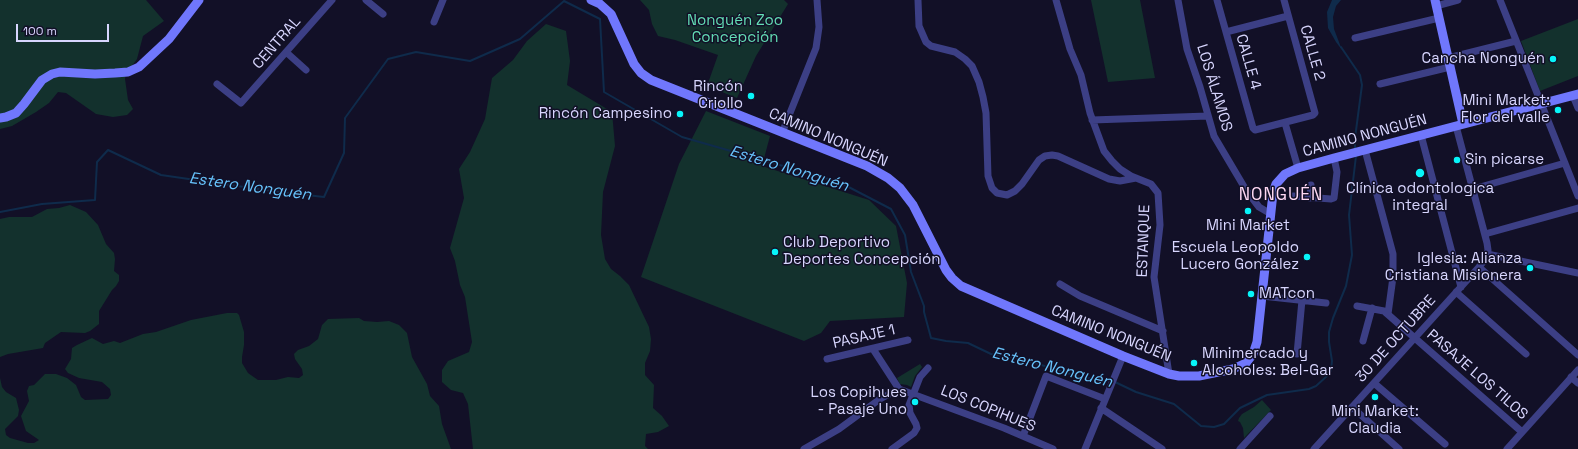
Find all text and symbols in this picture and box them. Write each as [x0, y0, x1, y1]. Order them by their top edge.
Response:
park label: Nonguén Zoo Concepción [687, 12, 783, 47]
street label: CENTRAL [249, 13, 305, 73]
scale bar [18, 16, 111, 42]
text: 100 m [23, 23, 57, 39]
street label: CALLE 2 [1296, 23, 1328, 83]
street label: CALLE 4 [1231, 32, 1265, 92]
street label: LOS ÁLAMOS [1192, 42, 1236, 134]
place label: Cancha Nonguén [1422, 50, 1545, 68]
marker: Cancha Nonguén [1548, 54, 1558, 64]
place label: Rincón Criollo [693, 78, 743, 113]
marker: Rincón Criollo [746, 91, 756, 101]
place label: Mini Market: Flor del valle [1461, 92, 1550, 127]
place label: Rincón Campesino [539, 105, 672, 123]
street label: CAMINO NONGUÉN [766, 105, 890, 171]
marker: Mini Market: Flor del valle [1553, 105, 1563, 115]
marker: Rincón Campesino [675, 109, 685, 119]
street label: CAMINO NONGUÉN [1301, 111, 1429, 161]
water label: Estero Nonguén [727, 142, 851, 196]
place label: Sin picarse [1465, 151, 1544, 169]
marker: Sin picarse [1452, 155, 1462, 165]
marker: Clínica odontologica integral [1414, 167, 1426, 179]
water label: Estero Nonguén [188, 169, 312, 205]
place label: Clínica odontologica integral [1346, 180, 1494, 215]
district label: NONGUÉN [1239, 185, 1323, 205]
street label: ESTANQUE [1134, 204, 1154, 278]
marker: Mini Market [1243, 206, 1253, 216]
place label: Mini Market [1206, 217, 1290, 235]
place label: Club Deportivo Deportes Concepción [783, 234, 940, 269]
place label: Escuela Leopoldo Lucero González [1172, 239, 1299, 274]
marker: Club Deportivo Deportes Concepción [770, 247, 780, 257]
place label: Iglesia: Alianza Cristiana Misionera [1385, 250, 1522, 285]
marker: Escuela Leopoldo Lucero González [1302, 252, 1312, 262]
marker: Iglesia: Alianza Cristiana Misionera [1525, 263, 1535, 273]
place label: MATcon [1259, 285, 1315, 303]
marker: MATcon [1246, 289, 1256, 299]
street label: 30 DE OCTUBRE [1352, 292, 1440, 386]
street label: CAMINO NONGUÉN [1048, 302, 1174, 366]
street label: PASAJE 1 [831, 321, 897, 353]
street label: PASAJE LOS TILOS [1423, 326, 1531, 424]
water label: Estero Nonguén [990, 344, 1114, 392]
place label: Minimercado y Alcoholes: Bel-Gar [1202, 345, 1333, 380]
marker: Minimercado y Alcoholes: Bel-Gar [1189, 358, 1199, 368]
street label: LOS COPIHUES [938, 382, 1038, 436]
place label: Los Copihues - Pasaje Uno [811, 384, 907, 419]
marker: Mini Market: Claudia [1370, 392, 1380, 402]
marker: Los Copihues - Pasaje Uno [910, 397, 920, 407]
place label: Mini Market: Claudia [1331, 403, 1419, 438]

